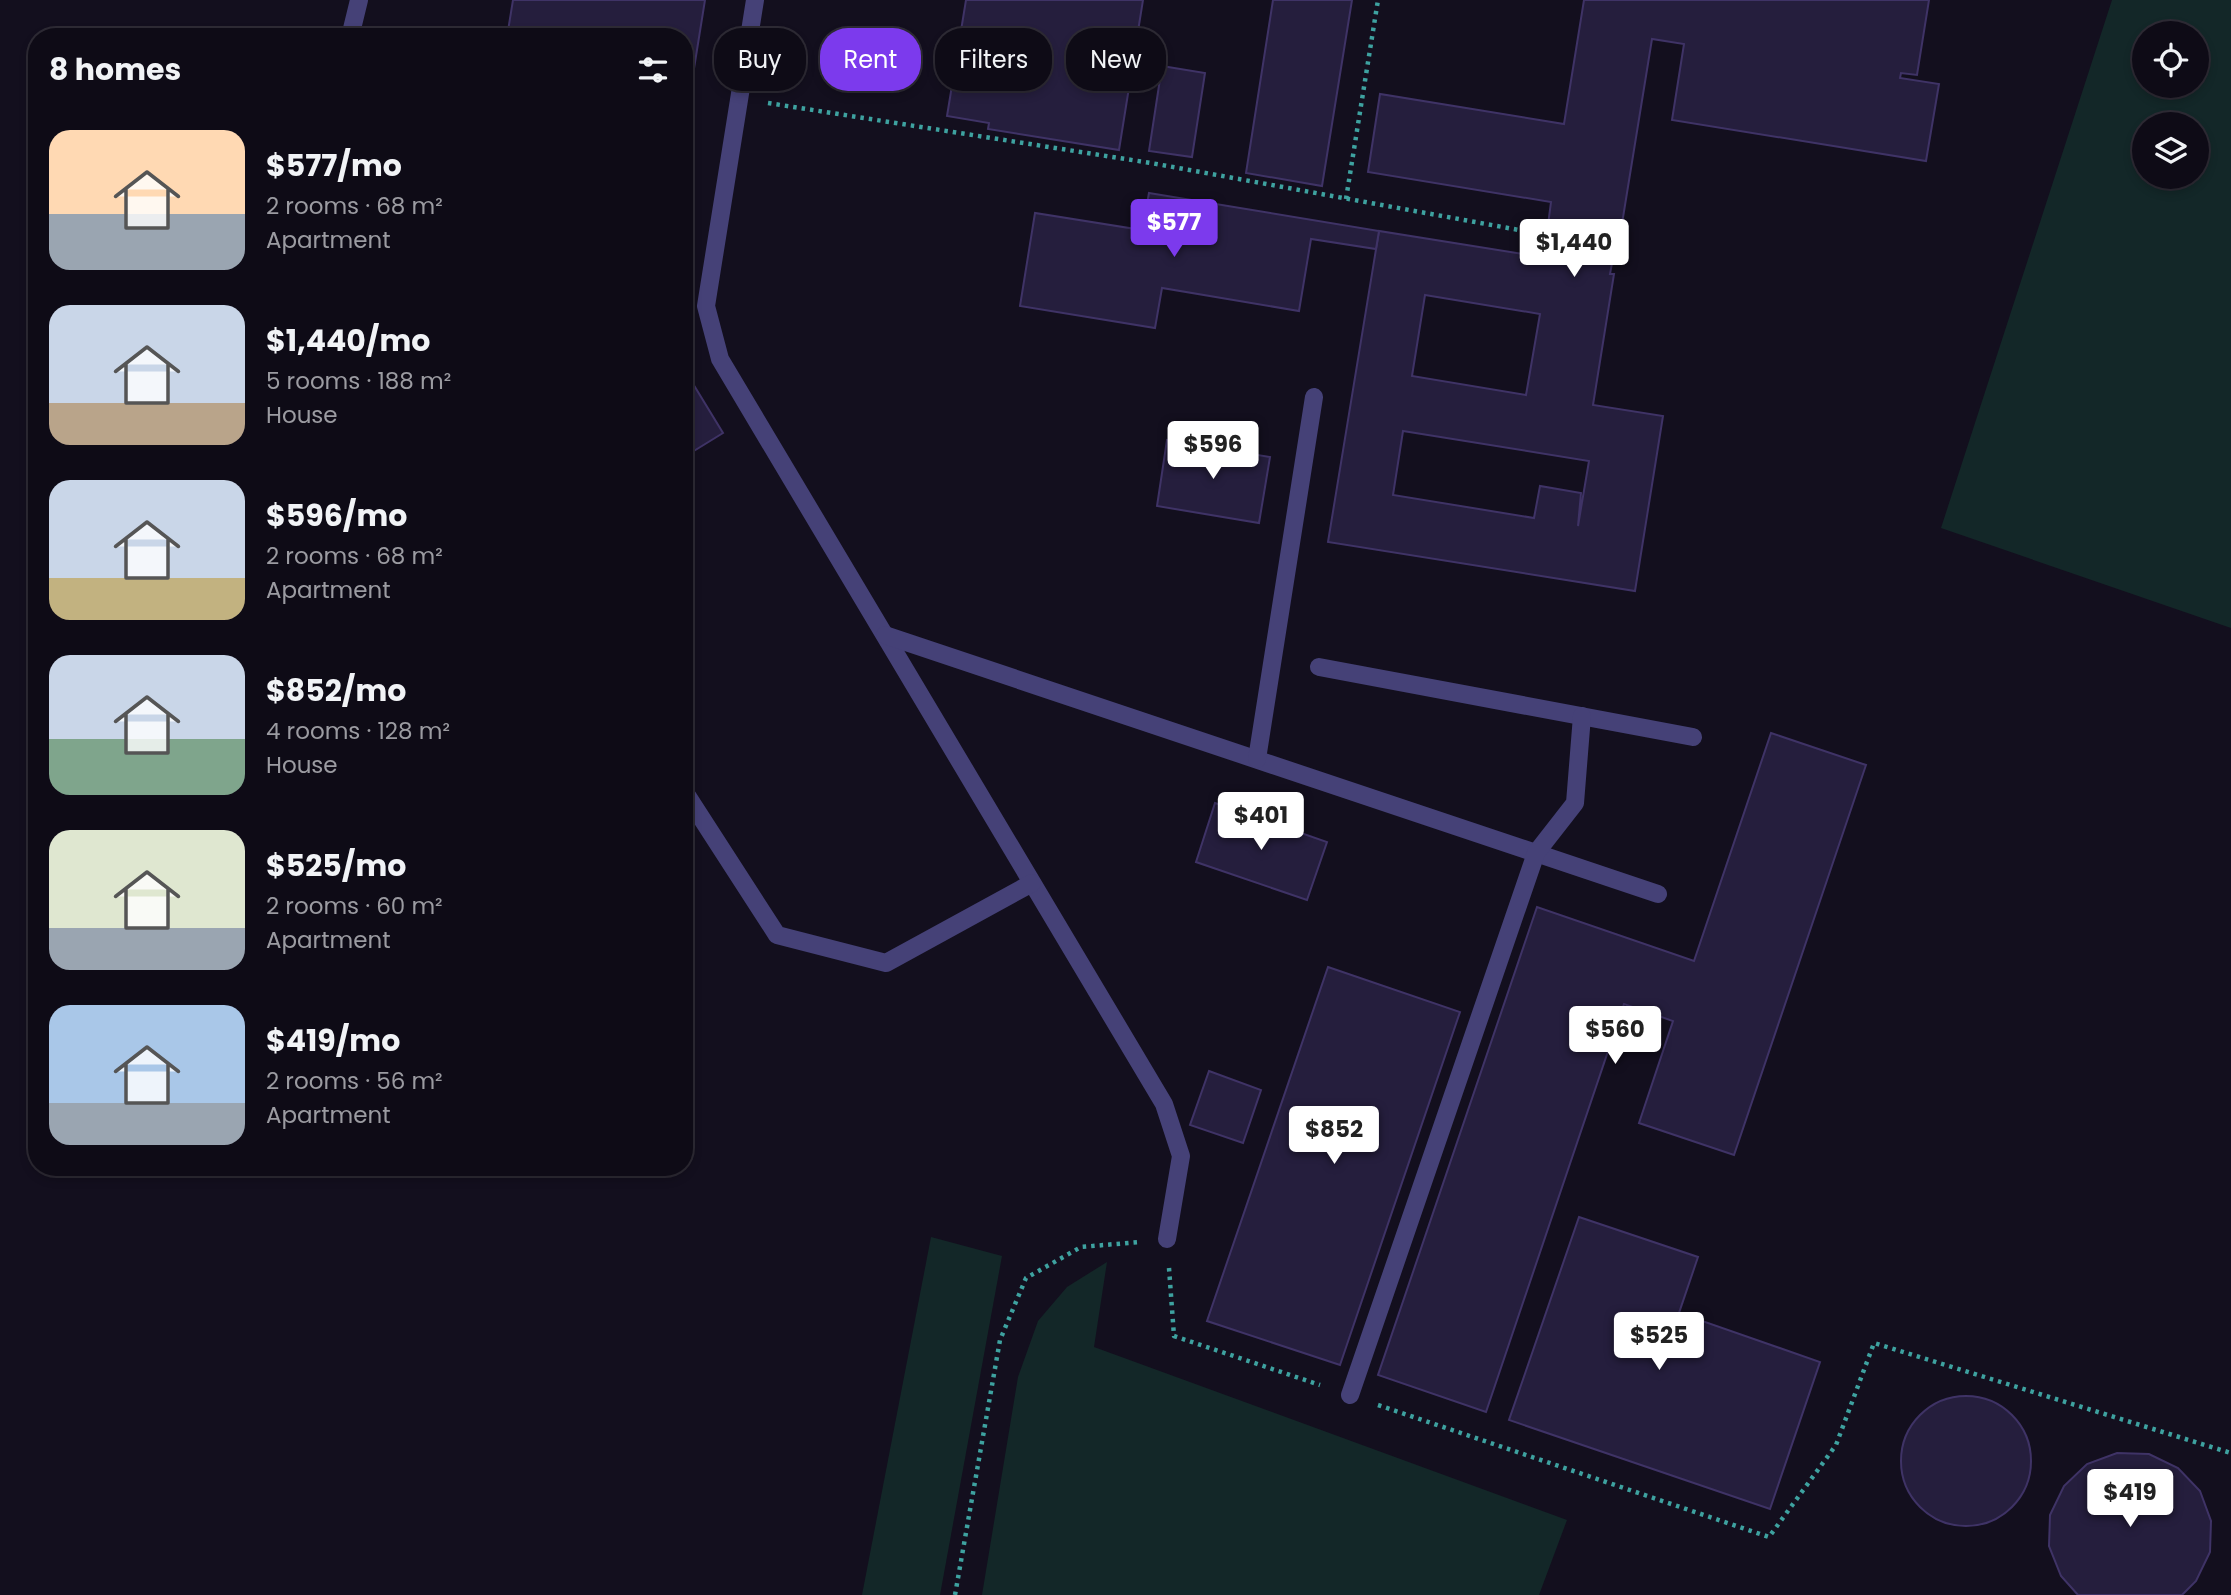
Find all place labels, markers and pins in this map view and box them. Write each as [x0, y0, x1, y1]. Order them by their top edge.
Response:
pin: $577 [1133, 200, 1215, 259]
pin: $1,440 [1517, 219, 1631, 279]
pin: $596 [1172, 421, 1254, 481]
pin: $401 [1220, 792, 1302, 852]
pin: $560 [1574, 1006, 1656, 1066]
pin: $852 [1293, 1106, 1375, 1166]
pin: $525 [1618, 1312, 1700, 1372]
pin: $419 [2089, 1470, 2171, 1529]

